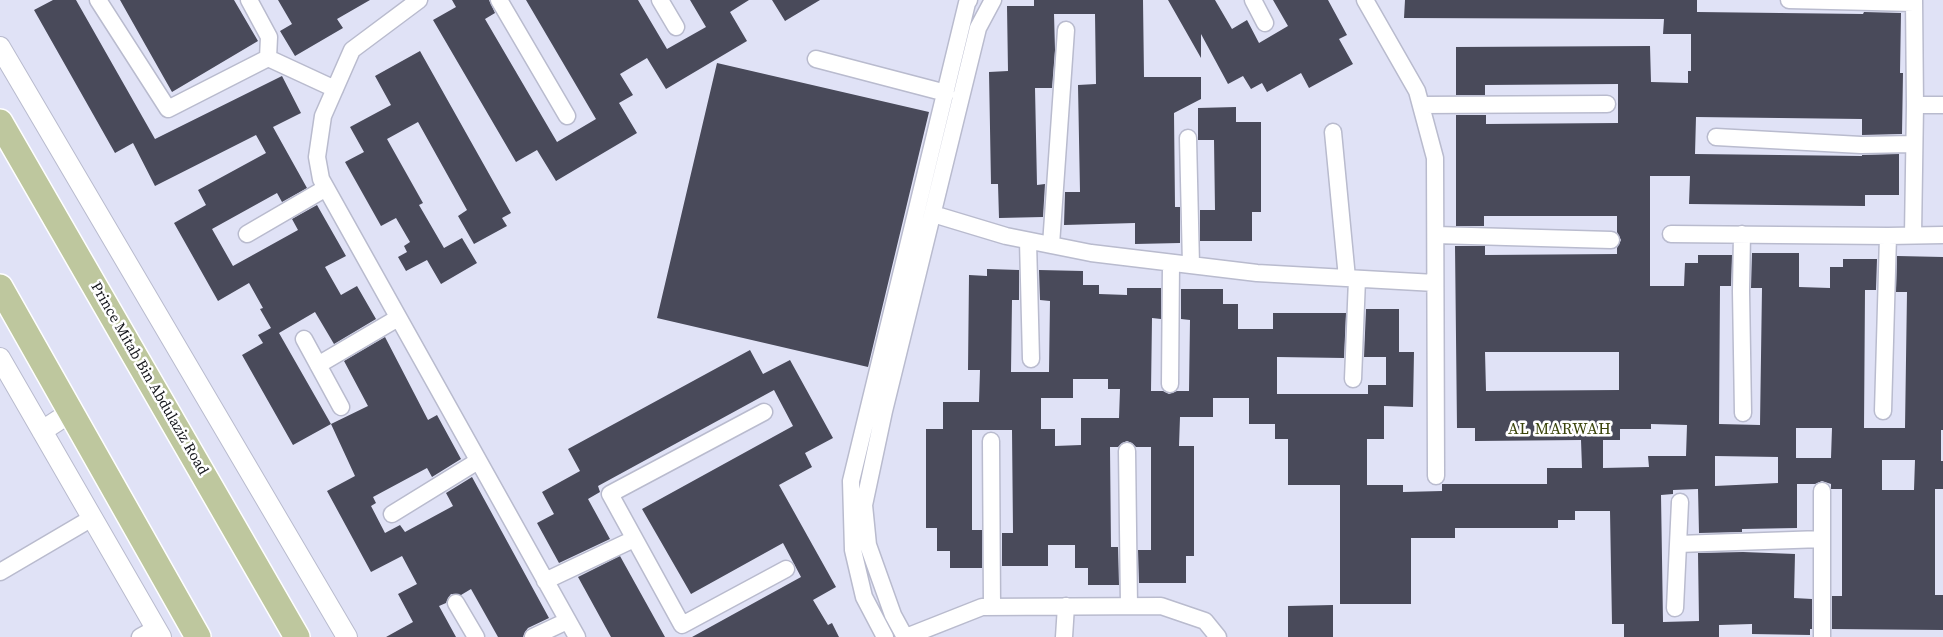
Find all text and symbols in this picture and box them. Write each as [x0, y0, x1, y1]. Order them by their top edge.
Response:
street label: Prince Mitab Bin Abdulaziz Road [86, 279, 212, 479]
district label: AL MARWAH [1507, 420, 1613, 440]

